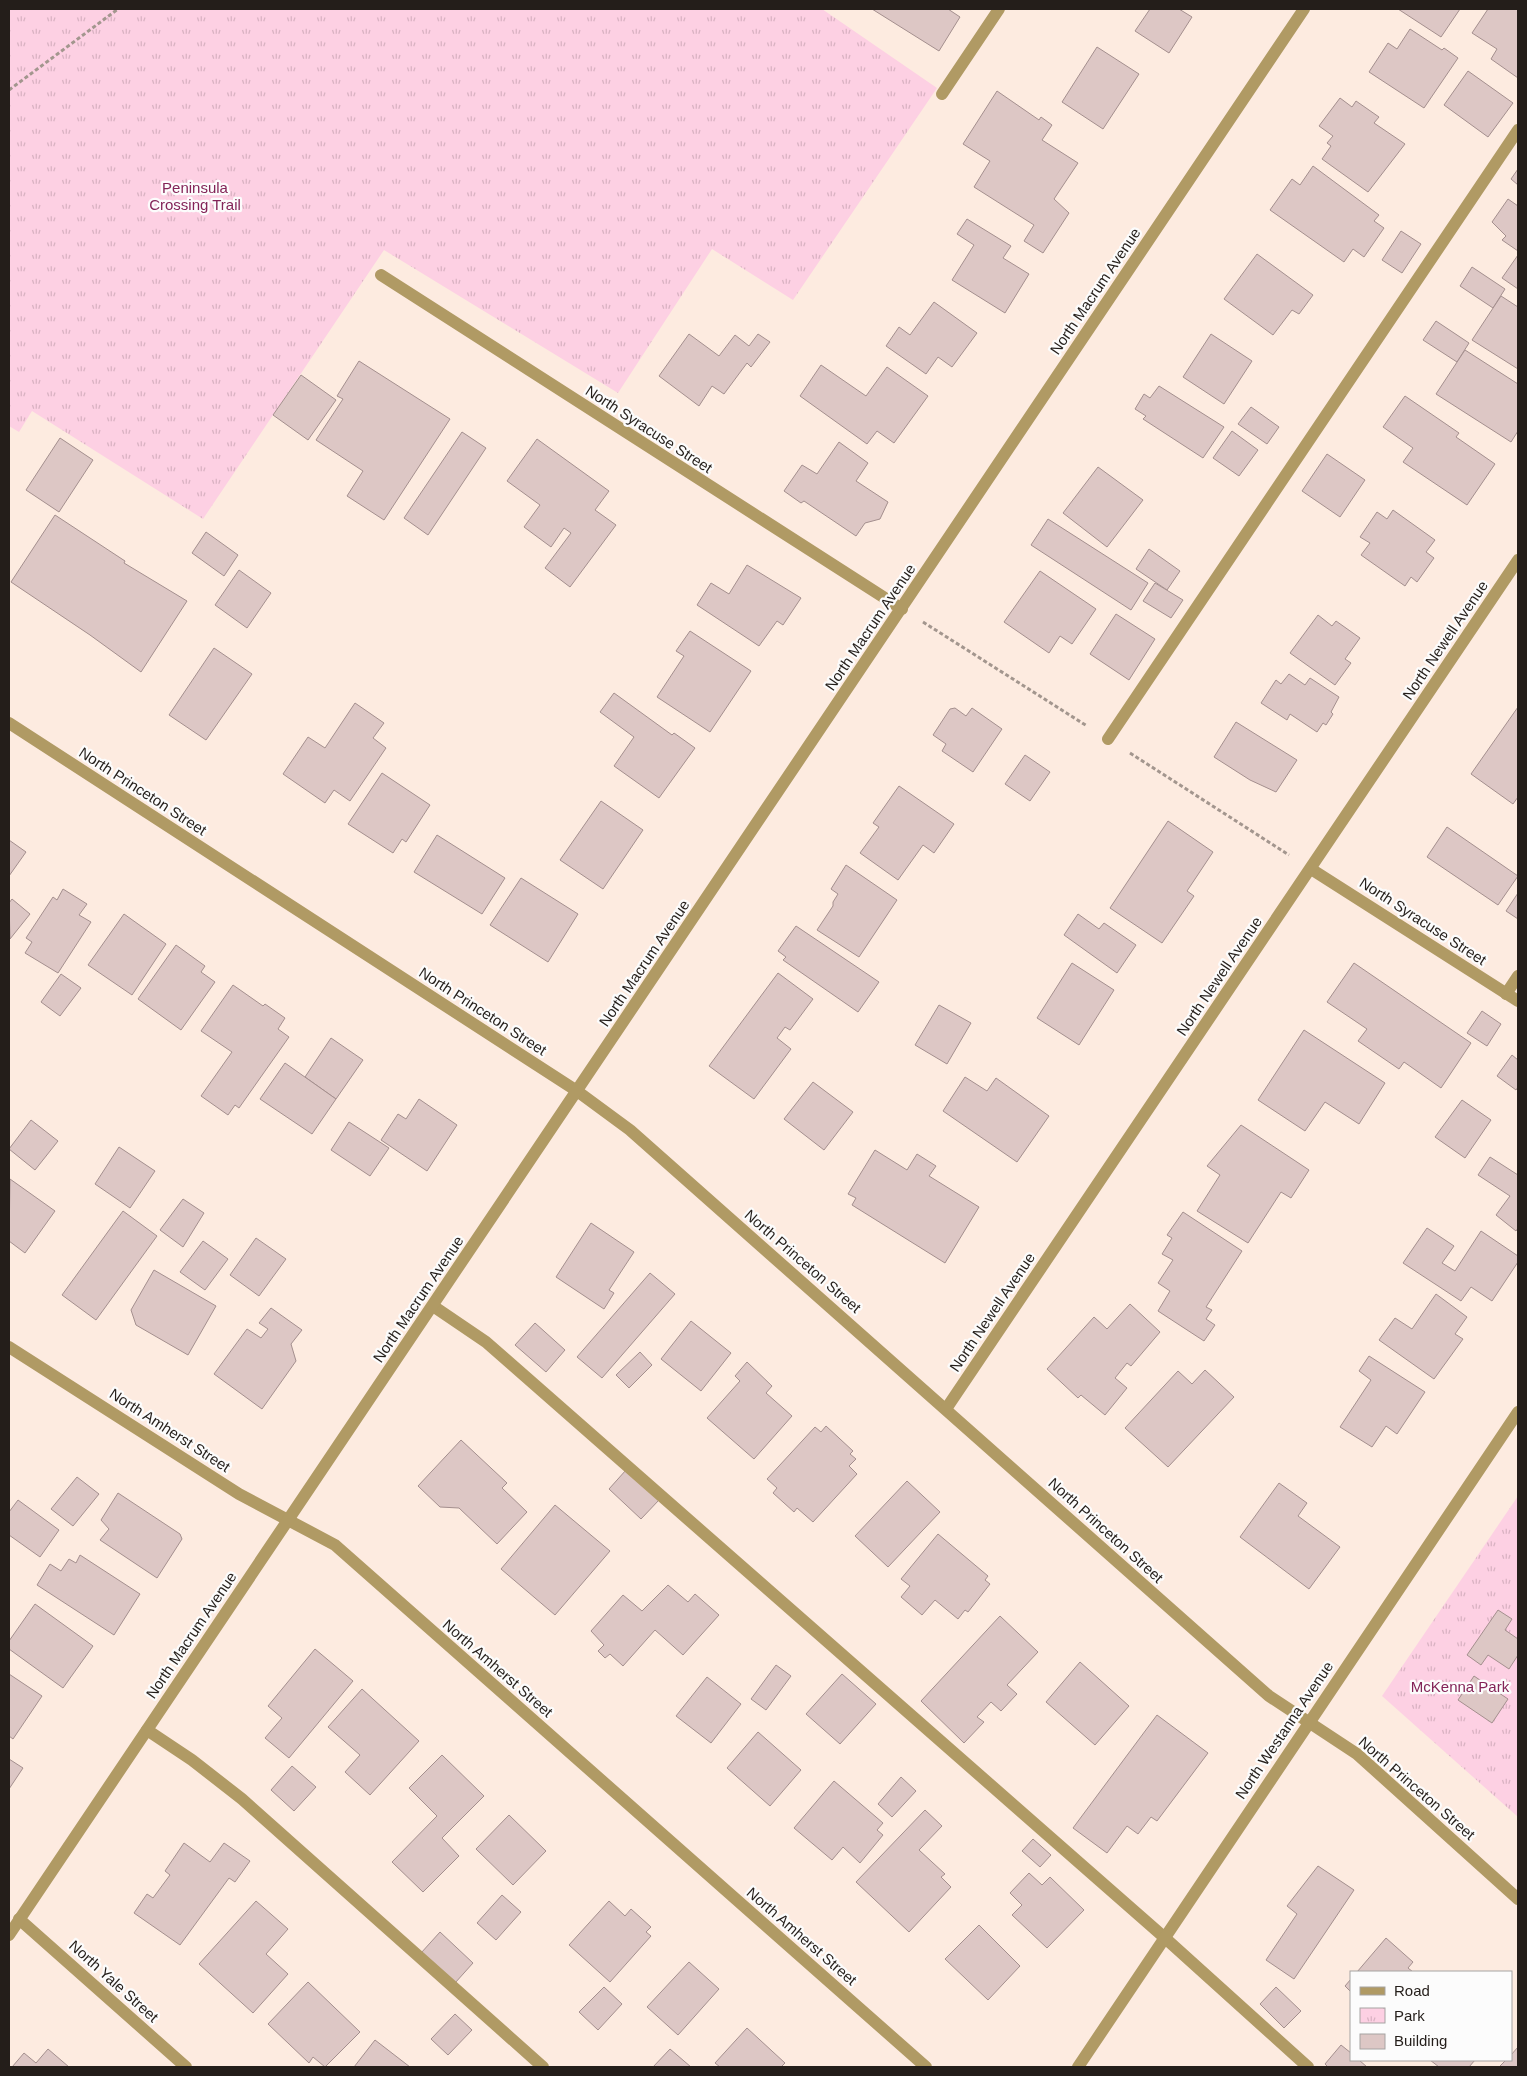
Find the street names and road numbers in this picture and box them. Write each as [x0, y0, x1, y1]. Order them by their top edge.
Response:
street label: North Macrum Avenue [1046, 224, 1144, 358]
street label: North Syracuse Street [582, 382, 716, 477]
street label: North Macrum Avenue [821, 560, 919, 694]
street label: North Newell Avenue [1399, 577, 1491, 703]
street label: North Princeton Street [76, 743, 211, 839]
street label: North Syracuse Street [1356, 874, 1490, 969]
street label: North Macrum Avenue [595, 896, 693, 1030]
street label: North Newell Avenue [1173, 913, 1265, 1039]
street label: North Princeton Street [416, 963, 551, 1059]
street label: North Princeton Street [741, 1206, 865, 1317]
street label: North Macrum Avenue [369, 1232, 467, 1366]
street label: North Newell Avenue [946, 1249, 1038, 1375]
street label: North Amherst Street [107, 1385, 234, 1476]
street label: North Princeton Street [1045, 1474, 1167, 1587]
street label: North Macrum Avenue [142, 1568, 240, 1702]
street label: North Amherst Street [440, 1616, 557, 1721]
street label: North Westanna Avenue [1232, 1658, 1336, 1802]
street label: North Princeton Street [1355, 1733, 1479, 1844]
street label: North Amherst Street [744, 1884, 861, 1989]
street label: North Yale Street [66, 1937, 163, 2026]

